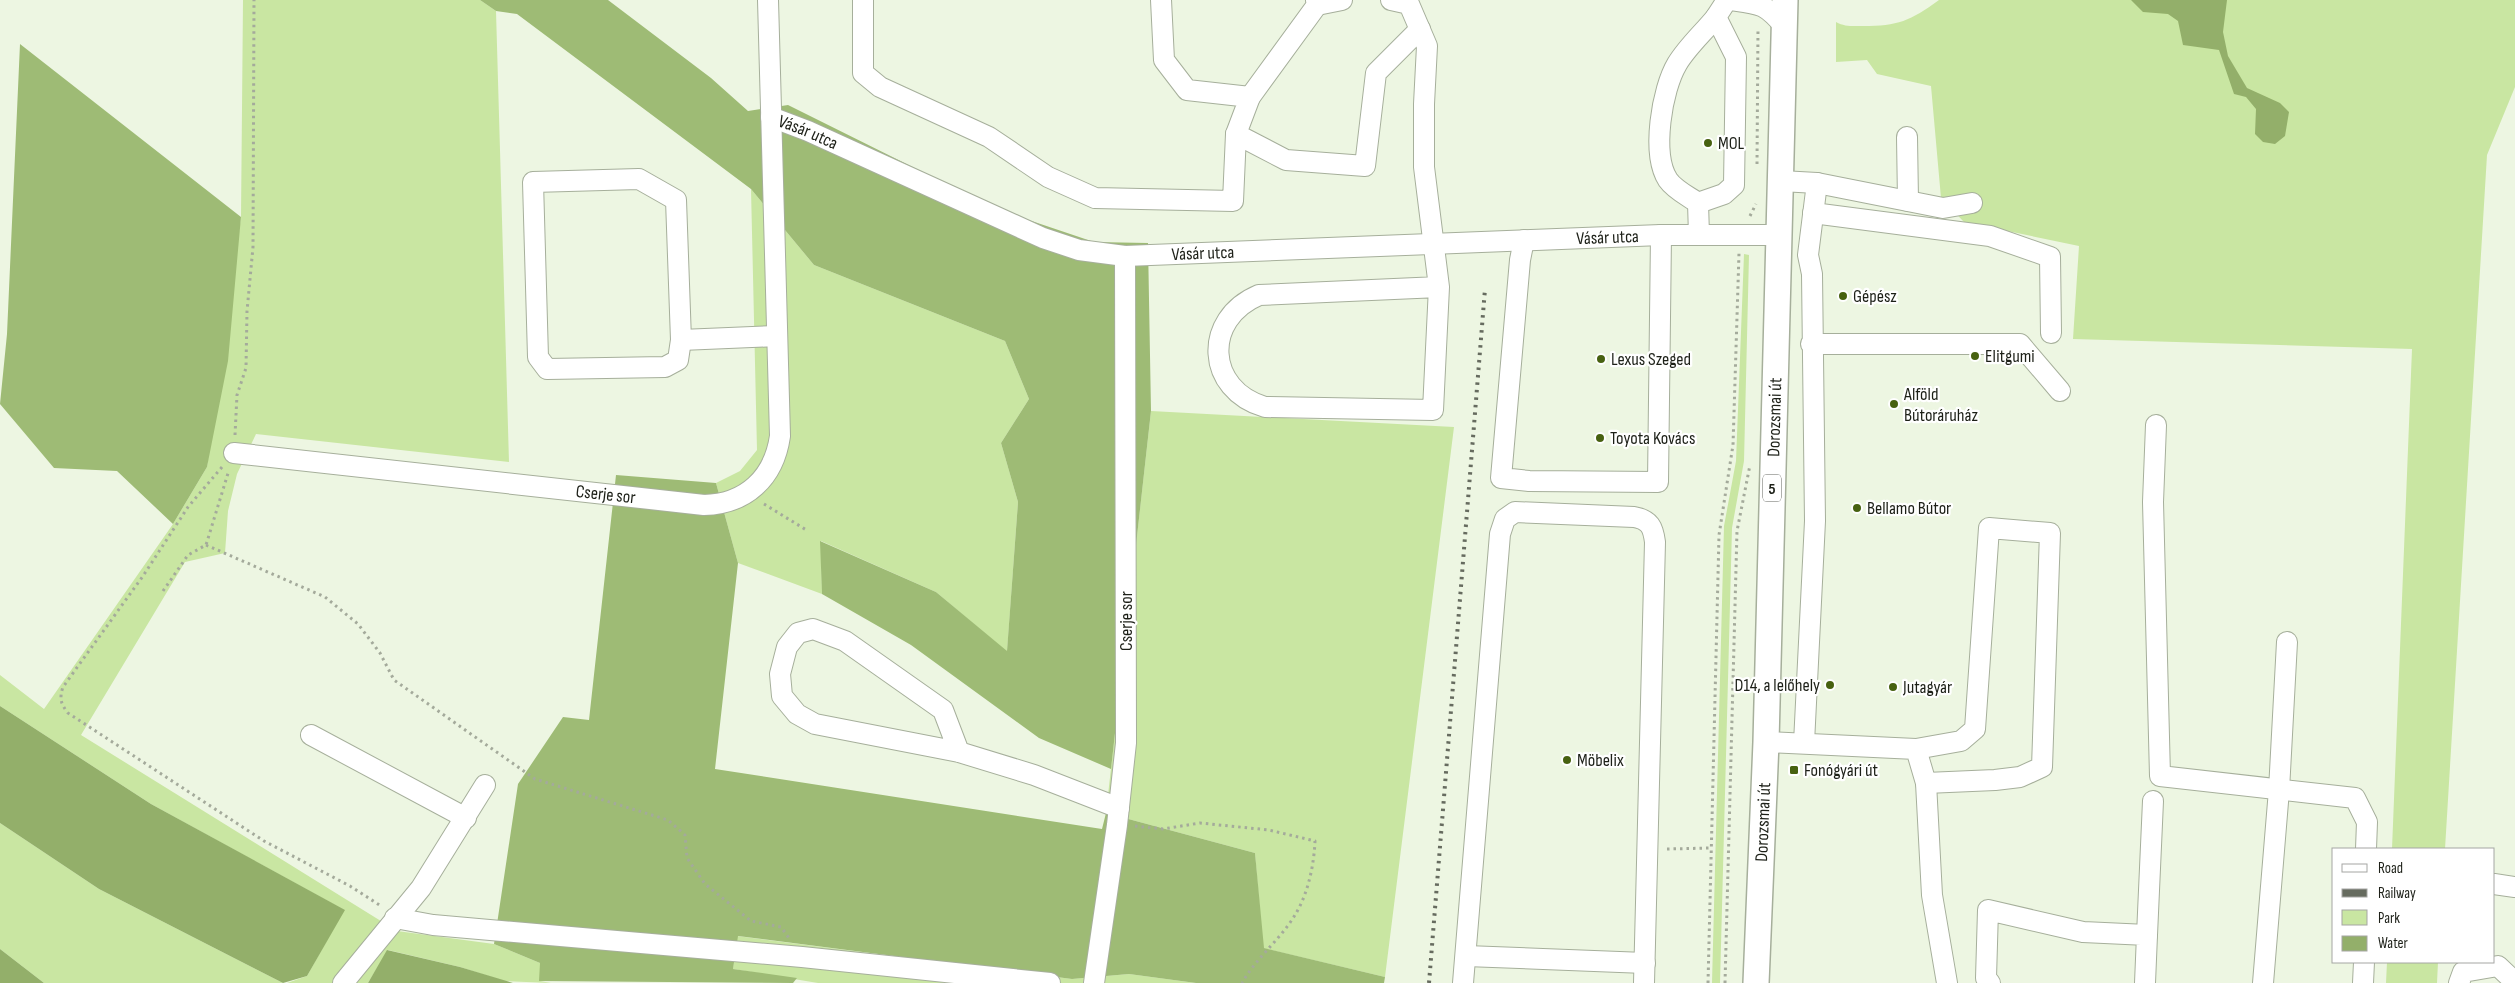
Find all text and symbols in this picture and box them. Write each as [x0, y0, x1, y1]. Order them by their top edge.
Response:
street label: Vásár utca [775, 111, 841, 154]
place label: MOL [1718, 133, 1745, 154]
marker: MOL [1702, 137, 1714, 149]
street label: Vásár utca [1576, 226, 1639, 249]
street label: Vásár utca [1171, 242, 1235, 265]
place label: Gépész [1853, 286, 1897, 307]
marker: Gépész [1837, 290, 1849, 302]
place label: Elitgumi [1985, 346, 2035, 367]
place label: Lexus Szeged [1611, 349, 1691, 370]
marker: Elitgumi [1969, 350, 1981, 362]
marker: Lexus Szeged [1595, 353, 1607, 365]
street label: Dorozsmai út [1763, 377, 1786, 457]
place label: Alföld Bútoráruház [1903, 384, 1978, 426]
marker: Alföld Bútoráruház [1888, 398, 1900, 410]
place label: Toyota Kovács [1610, 428, 1695, 449]
marker: Toyota Kovács [1594, 432, 1606, 444]
road number: 5 [1763, 474, 1781, 502]
street label: Cserje sor [575, 481, 637, 508]
place label: Bellamo Bútor [1867, 498, 1951, 519]
marker: Bellamo Bútor [1851, 502, 1863, 514]
street label: Cserje sor [1116, 591, 1137, 651]
place label: D14, a lelőhely [1735, 675, 1820, 696]
place label: Jutagyár [1902, 677, 1952, 698]
marker: D14, a lelőhely [1824, 679, 1836, 691]
marker: Jutagyár [1887, 681, 1899, 693]
place label: Möbelix [1577, 750, 1624, 771]
marker: Möbelix [1561, 754, 1573, 766]
place label: Fonógyári út [1804, 760, 1879, 781]
marker: Fonógyári út [1788, 764, 1800, 776]
street label: Dorozsmai út [1751, 782, 1775, 862]
legend [2332, 848, 2495, 963]
text: Road [2378, 859, 2403, 878]
text: Railway [2378, 884, 2416, 903]
text: Park [2378, 909, 2400, 928]
text: Water [2378, 934, 2409, 953]

